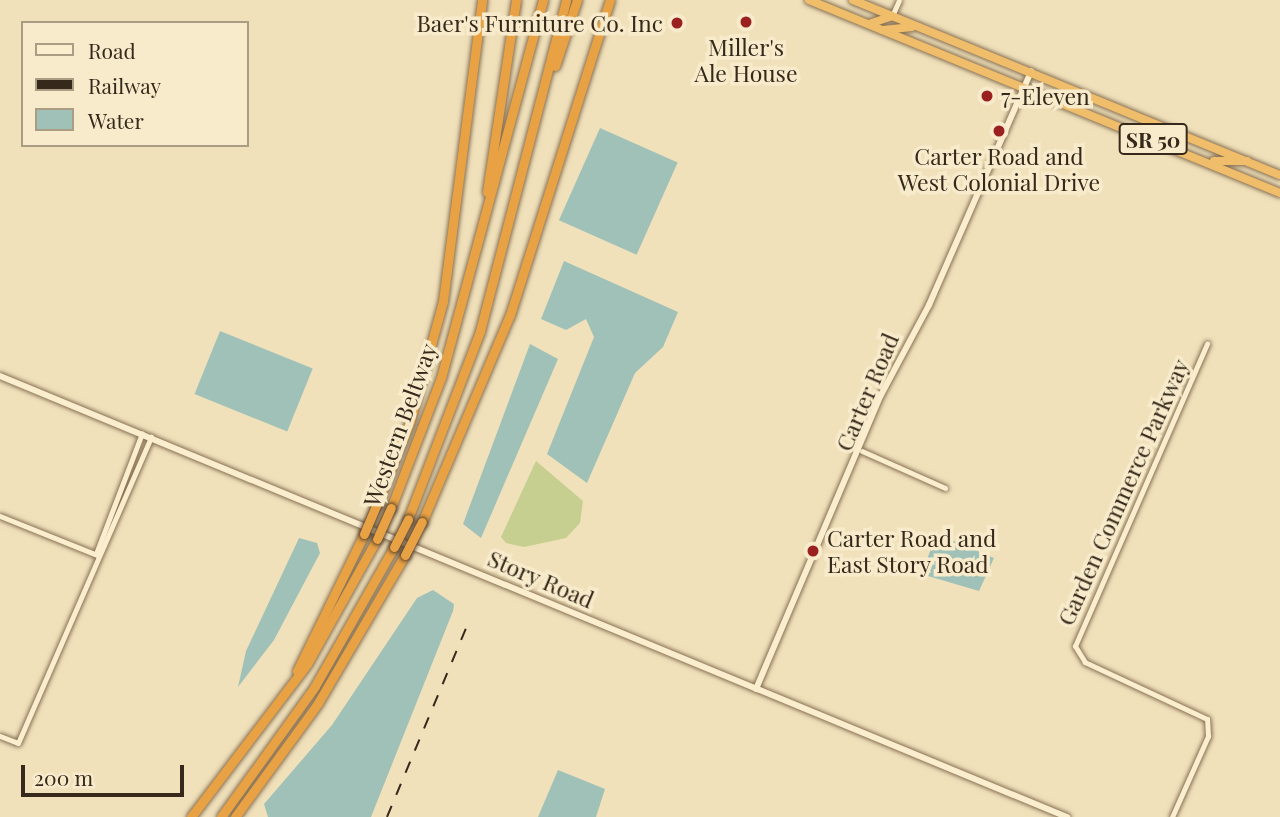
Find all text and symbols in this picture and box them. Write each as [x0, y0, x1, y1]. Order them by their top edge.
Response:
place label: Baer's Furniture Co. Inc [417, 9, 663, 37]
marker: Miller's Ale House [738, 14, 754, 30]
marker: Baer's Furniture Co. Inc [669, 15, 685, 31]
legend [21, 21, 248, 147]
place label: Miller's Ale House [694, 33, 798, 87]
text: Road [88, 36, 136, 64]
text: Railway [88, 71, 161, 99]
place label: 7-Eleven [1001, 82, 1090, 110]
marker: 7-Eleven [979, 88, 995, 104]
text: Water [88, 106, 144, 134]
road number: SR 50 [1118, 122, 1188, 156]
marker: Carter Road and West Colonial Drive [991, 123, 1007, 139]
place label: Carter Road and West Colonial Drive [898, 142, 1100, 196]
street label: Carter Road [830, 329, 904, 455]
street label: Western Beltway [358, 340, 442, 510]
street label: Garden Commerce Parkway [1052, 355, 1194, 629]
place label: Carter Road and East Story Road [827, 524, 997, 578]
marker: Carter Road and East Story Road [805, 543, 821, 559]
street label: Story Road [484, 544, 598, 614]
scale bar [24, 750, 187, 794]
text: 200 m [34, 763, 93, 791]

